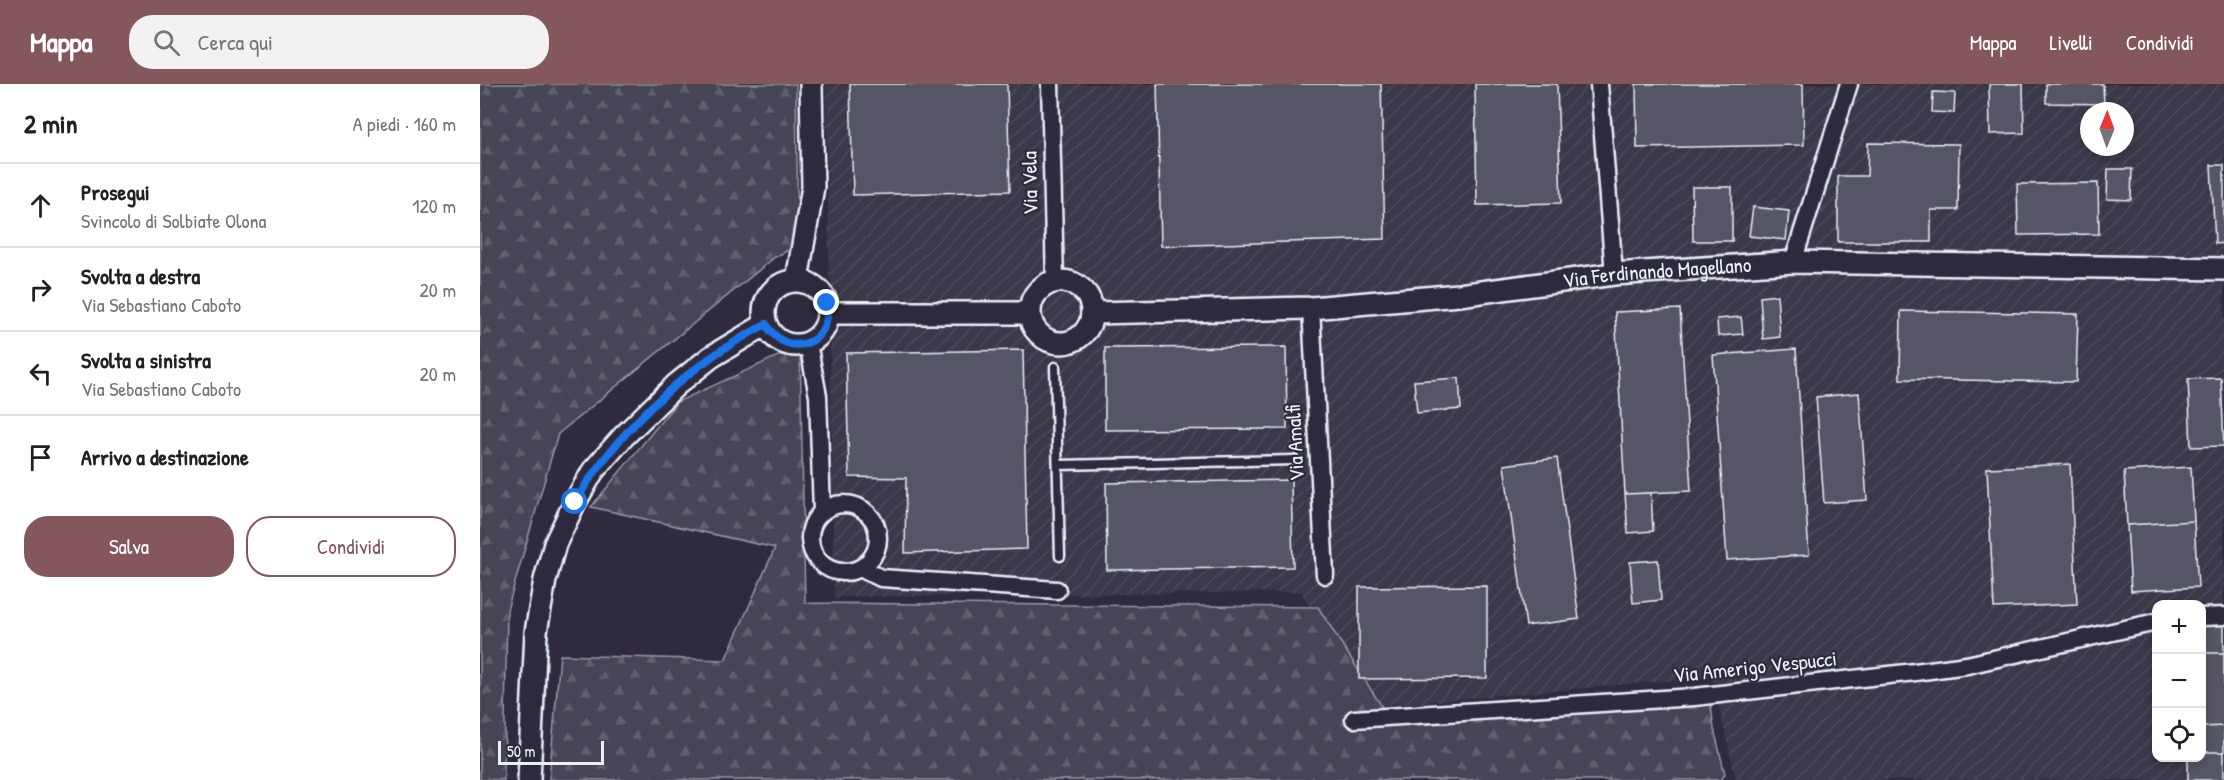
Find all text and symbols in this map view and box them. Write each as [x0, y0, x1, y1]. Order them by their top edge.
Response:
search box [129, 15, 549, 69]
text: Mappa [30, 23, 93, 61]
icon: search [150, 26, 183, 59]
text: Cerca qui [198, 27, 273, 57]
text: Mappa [1970, 28, 2017, 57]
text: Livelli [2050, 28, 2093, 57]
text: Condividi [2126, 28, 2194, 57]
north arrow [2080, 102, 2134, 156]
text: 2 min [24, 106, 77, 141]
text: A piedi · 160 m [353, 110, 456, 137]
street label: Via Vela [1014, 151, 1045, 215]
text: Prosegui [81, 177, 150, 207]
icon: ahead [24, 189, 57, 222]
text: 120 m [412, 192, 456, 219]
text: Svincolo di Solbiate Olona [81, 207, 266, 234]
street label: Via Ferdinando Magellano [1561, 250, 1752, 295]
text: Svolta a destra [81, 261, 200, 291]
icon: right [24, 273, 57, 306]
text: 20 m [419, 276, 456, 303]
route end [813, 289, 839, 315]
text: Via Sebastiano Caboto [81, 291, 241, 318]
text: Svolta a sinistra [81, 345, 211, 375]
icon: left [24, 357, 57, 390]
text: 20 m [419, 360, 456, 387]
text: Via Sebastiano Caboto [81, 375, 241, 402]
street label: Via Amalfi [1278, 404, 1311, 482]
icon: arrive [24, 441, 57, 474]
text: Arrivo a destinazione [81, 442, 249, 472]
route start [561, 488, 587, 514]
button: Salva [24, 516, 234, 577]
button: Condividi [246, 516, 456, 577]
map controls [2152, 600, 2206, 762]
button: + [2152, 600, 2206, 654]
street label: Via Amerigo Vespucci [1672, 643, 1838, 690]
button: − [2152, 654, 2206, 708]
button: locate [2152, 708, 2206, 762]
scale bar [498, 738, 604, 766]
text: 50 m [507, 740, 536, 762]

